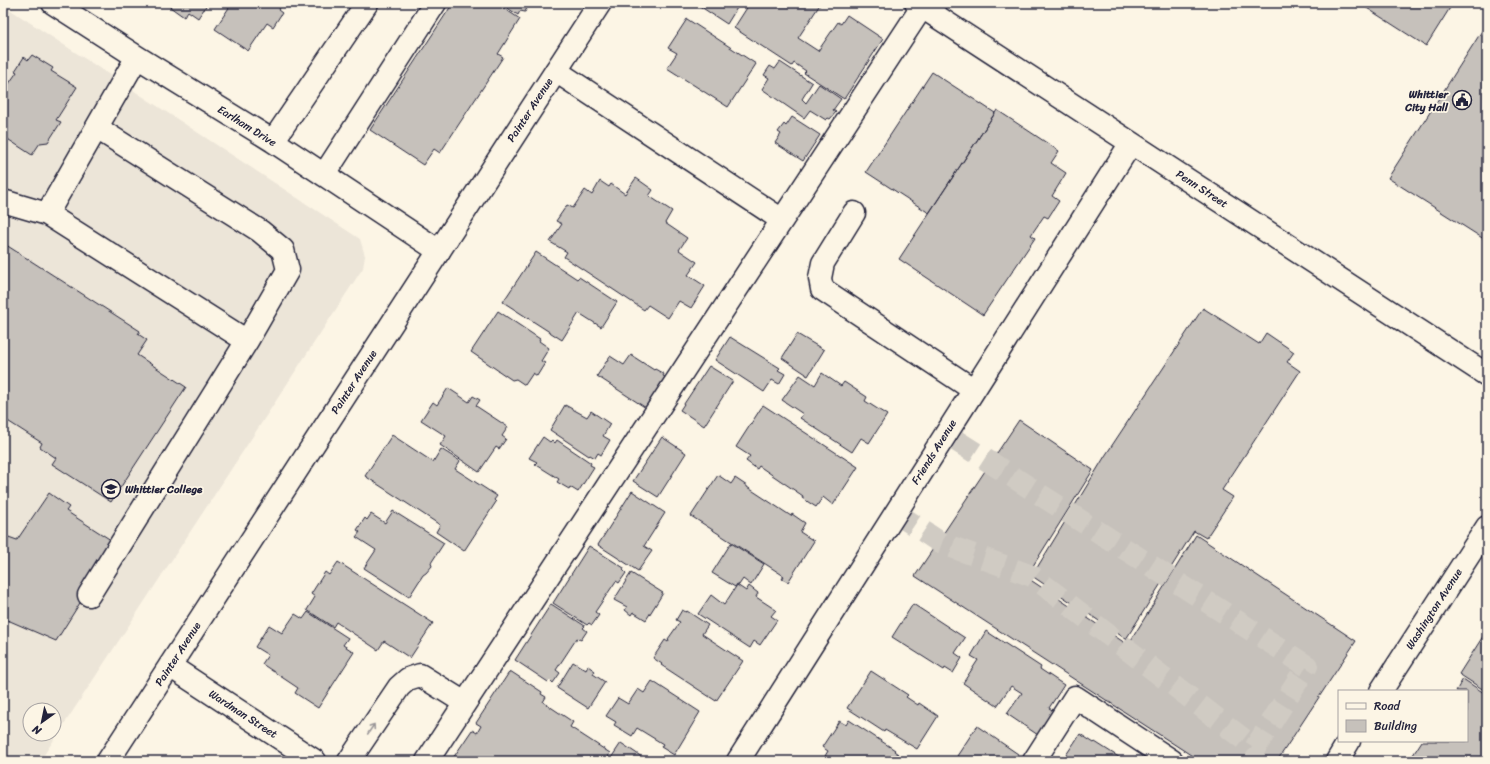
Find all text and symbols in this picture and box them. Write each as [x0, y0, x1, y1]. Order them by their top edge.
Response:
street label: Painter Avenue [502, 73, 558, 146]
place label: Whittier City Hall [1404, 85, 1449, 117]
public building icon: Whittier City Hall [1451, 89, 1473, 111]
street label: Earlham Drive [214, 100, 281, 152]
street label: Penn Street [1172, 165, 1232, 213]
street label: Painter Avenue [326, 345, 382, 418]
street label: Friends Avenue [906, 415, 962, 488]
school or university icon: Whittier College [100, 478, 122, 500]
place label: Whittier College [125, 480, 203, 499]
street label: Washington Avenue [1401, 564, 1468, 653]
street label: Painter Avenue [150, 617, 206, 690]
street label: Wardman Street [205, 685, 281, 744]
legend [1338, 690, 1468, 742]
text: Road [1374, 695, 1401, 717]
north arrow [22, 702, 62, 742]
text: Building [1374, 715, 1417, 737]
text: N [28, 720, 46, 741]
one-way arrow [367, 723, 375, 734]

